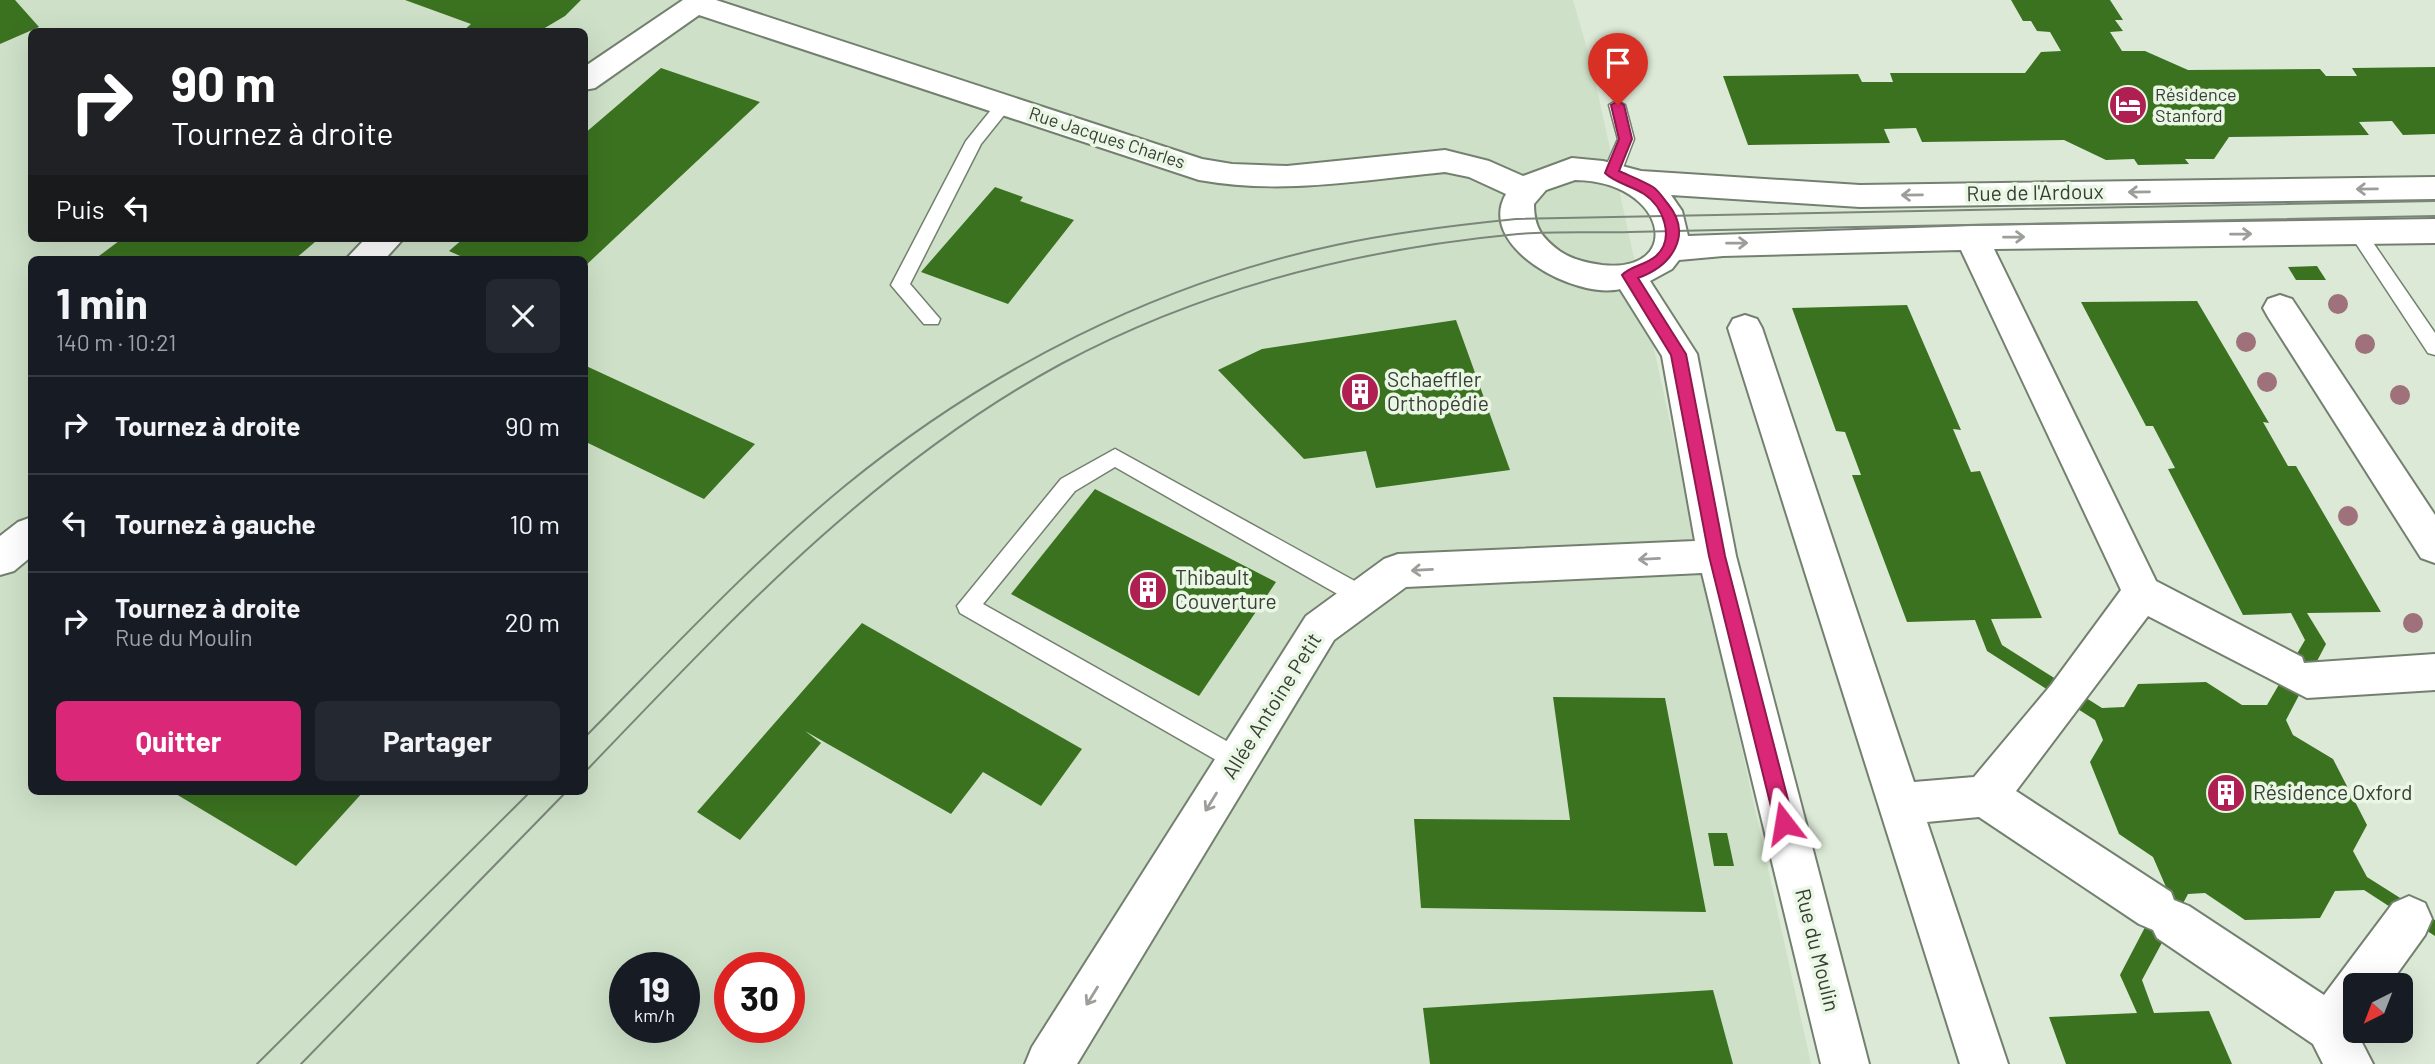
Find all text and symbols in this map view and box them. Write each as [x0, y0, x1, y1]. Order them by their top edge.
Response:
pin [1588, 33, 1648, 105]
icon: arrive [1599, 44, 1637, 82]
text: 90 m [171, 53, 276, 112]
icon: right [56, 56, 147, 147]
place label: Résidence Stanford [2155, 83, 2237, 126]
hotel icon: Résidence Stanford [2107, 84, 2149, 126]
street label: Rue Jacques Charles [1027, 101, 1188, 173]
text: Tournez à droite [171, 113, 393, 151]
street label: Rue de l'Ardoux [1966, 178, 2104, 205]
one-way arrow [2356, 182, 2379, 196]
one-way arrow [2128, 185, 2151, 199]
one-way arrow [1901, 188, 1924, 202]
icon: left [118, 189, 156, 227]
text: Puis [56, 193, 104, 224]
one-way arrow [2230, 227, 2253, 240]
one-way arrow [2002, 230, 2025, 244]
one-way arrow [1726, 237, 1749, 250]
text: 1 min [56, 277, 148, 327]
button: close [486, 279, 560, 353]
text: 140 m · 10:21 [56, 328, 176, 356]
place label: Schaeffler Orthopédie [1387, 366, 1489, 415]
building icon: Schaeffler Orthopédie [1339, 371, 1381, 413]
icon: right [56, 406, 94, 444]
text: Tournez à droite [115, 410, 300, 441]
text: 90 m [505, 410, 560, 441]
icon: left [56, 504, 94, 542]
text: Tournez à gauche [115, 508, 316, 539]
text: 10 m [510, 508, 560, 539]
one-way arrow [1638, 553, 1661, 566]
place label: Thibault Couverture [1175, 564, 1277, 613]
one-way arrow [1410, 564, 1433, 577]
building icon: Thibault Couverture [1127, 569, 1169, 611]
text: Tournez à droite [115, 592, 300, 623]
icon: right [56, 602, 94, 640]
text: 20 m [505, 606, 560, 637]
text: Rue du Moulin [115, 623, 253, 651]
street label: Allée Antoine Petit [1216, 628, 1326, 783]
button: Quitter [56, 701, 301, 781]
button: Partager [315, 701, 560, 781]
building icon: Résidence Oxford [2205, 772, 2247, 814]
place label: Résidence Oxford [2253, 779, 2412, 804]
position arrow [1747, 786, 1821, 860]
one-way arrow [1204, 792, 1218, 812]
street label: Rue du Moulin [1791, 886, 1846, 1014]
speed limit sign: 30 [714, 952, 805, 1043]
text: 19 [639, 967, 670, 1009]
north arrow [2343, 973, 2413, 1043]
map controls [2343, 973, 2413, 1043]
one-way arrow [1084, 986, 1099, 1005]
text: km/h [634, 1004, 675, 1026]

